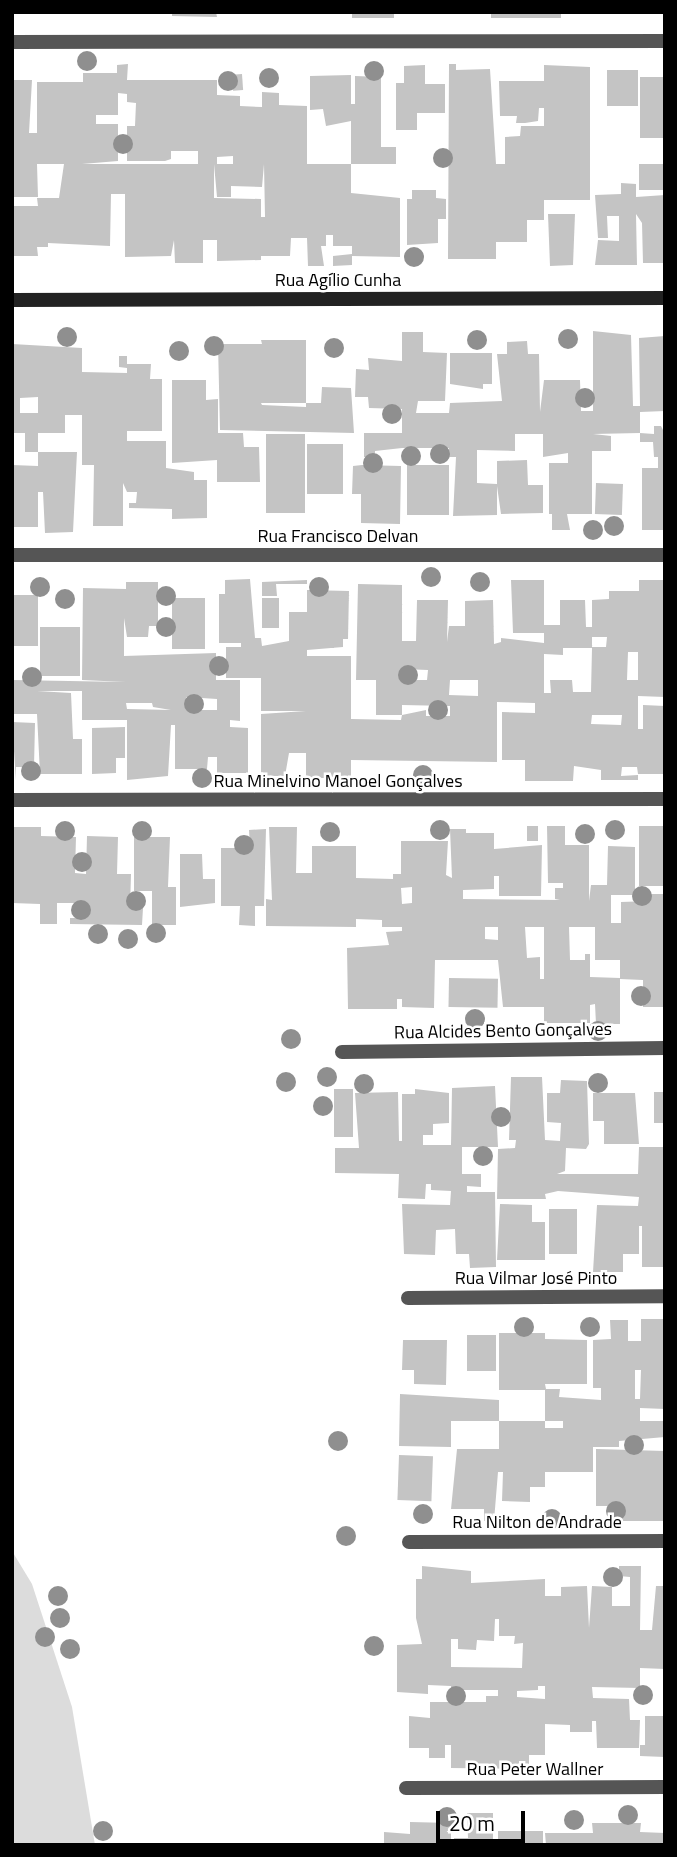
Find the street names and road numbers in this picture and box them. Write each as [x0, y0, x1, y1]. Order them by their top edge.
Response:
street label: Rua Agílio Cunha [275, 269, 401, 291]
street label: Rua Francisco Delvan [258, 525, 418, 547]
street label: Rua Minelvino Manoel Gonçalves [213, 770, 463, 792]
street label: Rua Alcides Bento Gonçalves [394, 1018, 612, 1044]
street label: Rua Vilmar José Pinto [455, 1267, 617, 1289]
street label: Rua Nilton de Andrade [452, 1511, 622, 1533]
street label: Rua Peter Wallner [467, 1758, 603, 1780]

